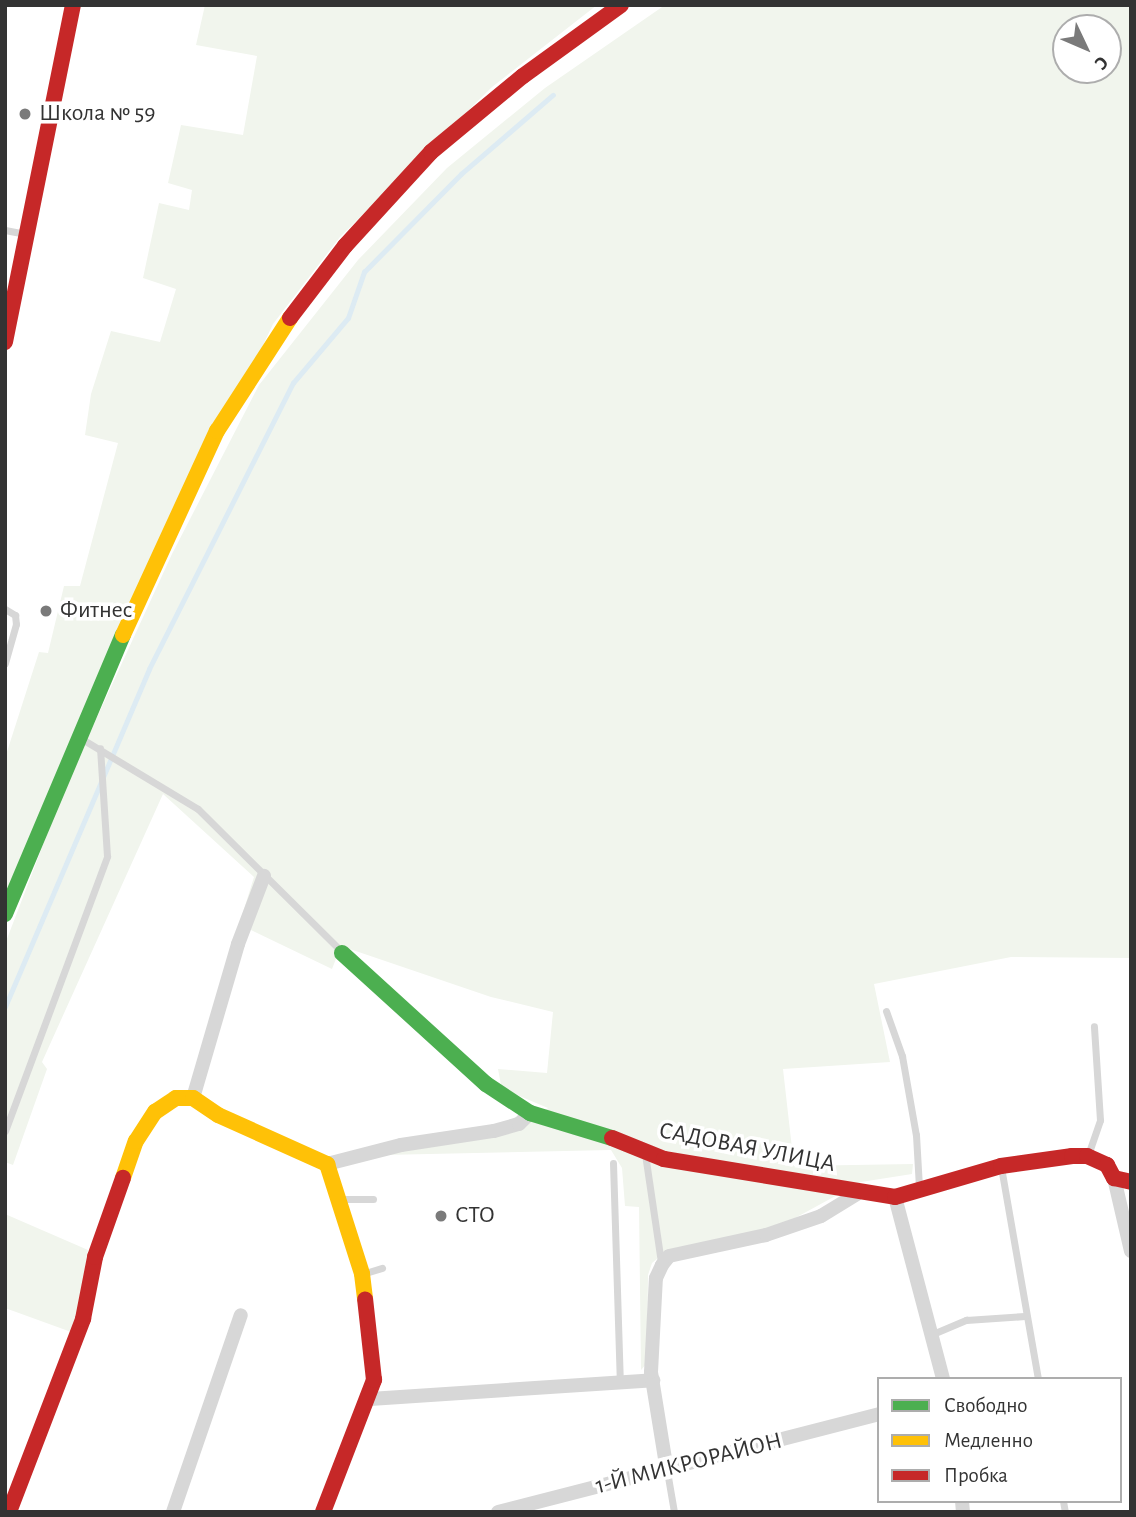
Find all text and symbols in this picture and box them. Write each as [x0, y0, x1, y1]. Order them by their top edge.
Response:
north arrow [1052, 14, 1122, 84]
text: С [1091, 52, 1112, 73]
place label: Школа № 59 [39, 100, 155, 128]
marker: Школа № 59 [17, 106, 33, 122]
place label: Фитнес [60, 597, 132, 625]
marker: Фитнес [38, 603, 54, 619]
street label: САДОВАЯ УЛИЦА [657, 1117, 837, 1179]
place label: СТО [455, 1202, 495, 1230]
marker: СТО [433, 1208, 449, 1224]
legend [877, 1377, 1122, 1503]
text: Свободно [944, 1395, 1028, 1416]
street label: 1-Й МИКРОРАЙОН [593, 1427, 785, 1501]
text: Медленно [944, 1430, 1033, 1451]
text: Пробка [944, 1465, 1008, 1486]

